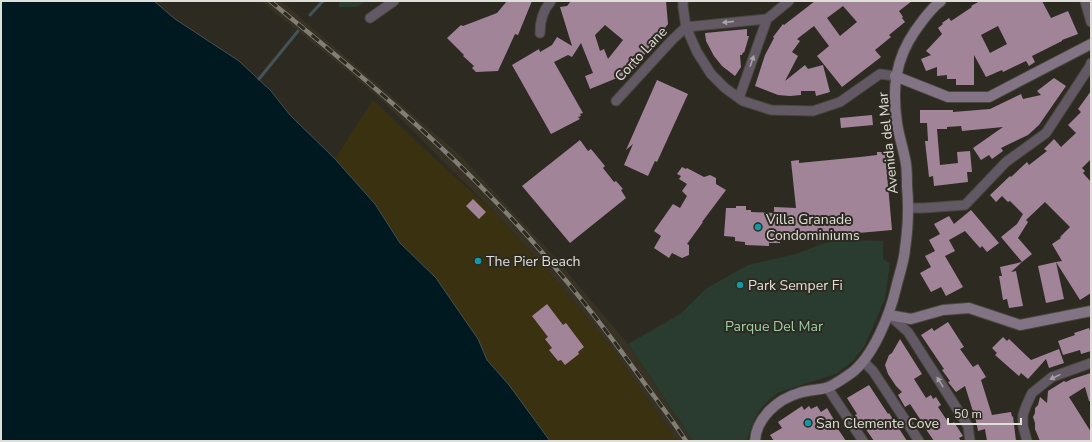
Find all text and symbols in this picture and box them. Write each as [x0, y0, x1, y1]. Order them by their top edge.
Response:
one-way arrow [722, 19, 734, 26]
street label: Corto Lane [611, 22, 671, 86]
one-way arrow [750, 55, 756, 67]
street label: Avenida del Mar [873, 91, 903, 195]
place label: Villa Granade Condominiums [765, 210, 860, 245]
marker: Villa Granade Condominiums [753, 222, 763, 232]
place label: The Pier Beach [486, 252, 580, 271]
marker: The Pier Beach [473, 256, 483, 266]
place label: Park Semper Fi [748, 276, 843, 295]
marker: Park Semper Fi [735, 280, 745, 290]
park label: Parque Del Mar [725, 317, 823, 336]
one-way arrow [1049, 374, 1060, 380]
one-way arrow [936, 377, 944, 387]
scale bar [948, 400, 1021, 426]
text: 50 m [954, 406, 982, 422]
place label: San Clemente Cove [816, 414, 939, 433]
marker: San Clemente Cove [803, 418, 813, 428]

